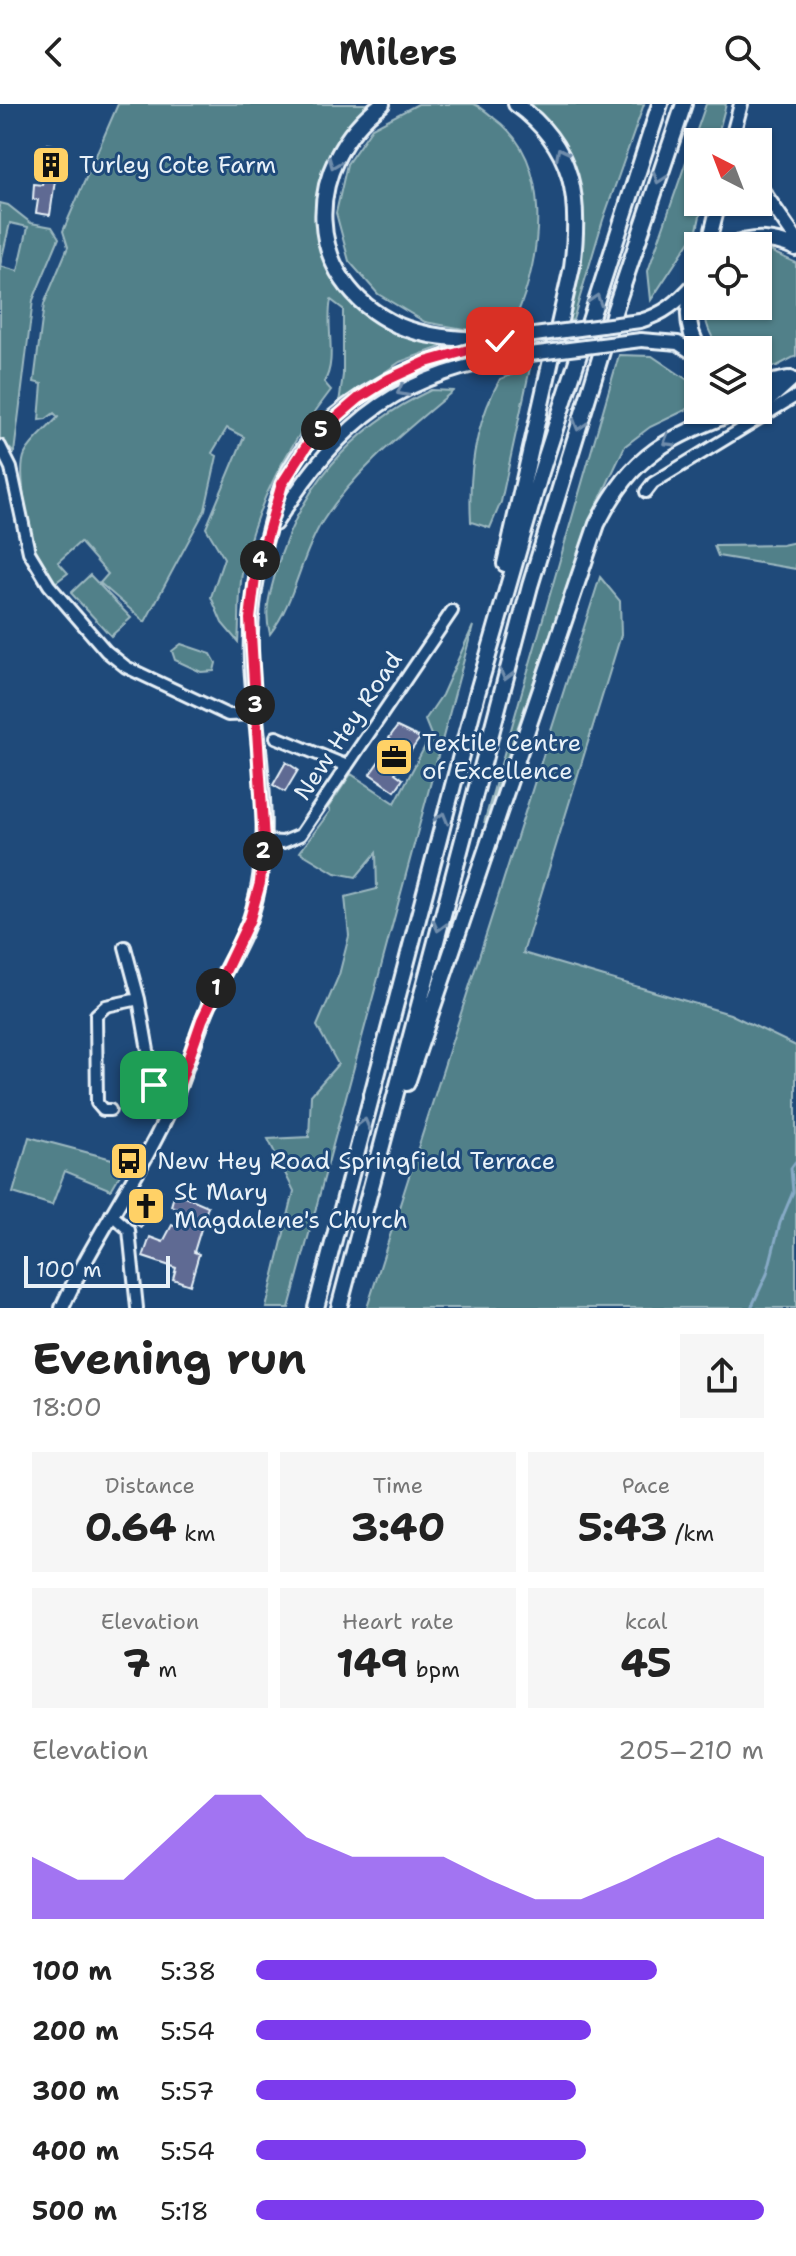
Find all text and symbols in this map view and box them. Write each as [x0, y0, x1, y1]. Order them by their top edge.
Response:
text: Milers [339, 28, 457, 77]
icon: back [32, 30, 76, 74]
icon: search [720, 30, 764, 74]
north arrow [684, 128, 772, 216]
map controls [684, 128, 772, 424]
building icon: Turley Cote Farm [30, 144, 72, 186]
one-way arrow [555, 147, 570, 162]
place label: Turley Cote Farm [79, 149, 276, 181]
one-way arrow [327, 155, 343, 169]
one-way arrow [652, 170, 668, 184]
button: locate [684, 232, 772, 320]
one-way arrow [586, 294, 602, 308]
pin [466, 307, 534, 375]
icon: check [478, 319, 522, 363]
button: layers [684, 336, 772, 424]
one-way arrow [396, 382, 410, 397]
pin: 5 [301, 410, 341, 450]
text: 5 [314, 415, 328, 444]
one-way arrow [572, 418, 588, 432]
one-way arrow [662, 431, 677, 447]
pin: 4 [240, 540, 280, 580]
text: 4 [252, 545, 268, 574]
street label: New Hey Road [286, 645, 410, 807]
one-way arrow [499, 667, 515, 681]
pin: 3 [235, 685, 275, 725]
text: 3 [247, 690, 263, 719]
place label: Textile Centre of Excellence [422, 727, 581, 787]
office icon: Textile Centre of Excellence [373, 736, 415, 778]
one-way arrow [433, 812, 449, 826]
pin: 2 [243, 831, 283, 871]
text: 2 [255, 836, 271, 865]
one-way arrow [431, 918, 448, 932]
pin: 1 [196, 968, 236, 1008]
text: 1 [211, 973, 221, 1002]
pin [120, 1051, 188, 1119]
icon: arrive [132, 1063, 176, 1107]
one-way arrow [354, 1118, 371, 1132]
bus stop icon: New Hey Road Springfield Terrace [108, 1140, 150, 1182]
place label: New Hey Road Springfield Terrace [157, 1145, 555, 1177]
place label: St Mary Magdalene's Church [174, 1176, 408, 1236]
church icon: St Mary Magdalene's Church [125, 1185, 167, 1227]
scale bar [24, 1252, 170, 1288]
text: 100 m [36, 1255, 102, 1284]
text: Evening run [32, 1329, 306, 1388]
button: share [680, 1334, 764, 1418]
text: 18:00 [32, 1389, 102, 1424]
text: Distance [105, 1471, 195, 1500]
text: Time [373, 1471, 423, 1500]
text: Pace [622, 1471, 670, 1500]
text: 0.64 [85, 1500, 177, 1554]
text: 3:40 [350, 1500, 446, 1554]
text: 5:43 [578, 1500, 668, 1554]
text: km [177, 1519, 215, 1548]
text: /km [668, 1519, 714, 1548]
text: Elevation [101, 1607, 199, 1636]
text: Heart rate [342, 1607, 454, 1636]
text: kcal [625, 1607, 667, 1636]
text: 7 [123, 1636, 151, 1690]
text: 149 [336, 1636, 408, 1690]
text: 45 [620, 1636, 672, 1690]
text: m [151, 1655, 177, 1684]
text: bpm [408, 1655, 460, 1684]
text: Elevation [32, 1732, 148, 1767]
text: 205–210 m [618, 1732, 764, 1767]
text: 100 m [32, 1953, 112, 1988]
text: 5:38 [160, 1953, 216, 1988]
text: 200 m [32, 2013, 119, 2048]
text: 5:54 [160, 2013, 215, 2048]
text: 300 m [32, 2073, 119, 2108]
text: 5:57 [160, 2073, 214, 2108]
text: 400 m [32, 2133, 119, 2168]
text: 5:54 [160, 2133, 215, 2168]
text: 500 m [32, 2193, 117, 2228]
text: 5:18 [160, 2193, 209, 2228]

